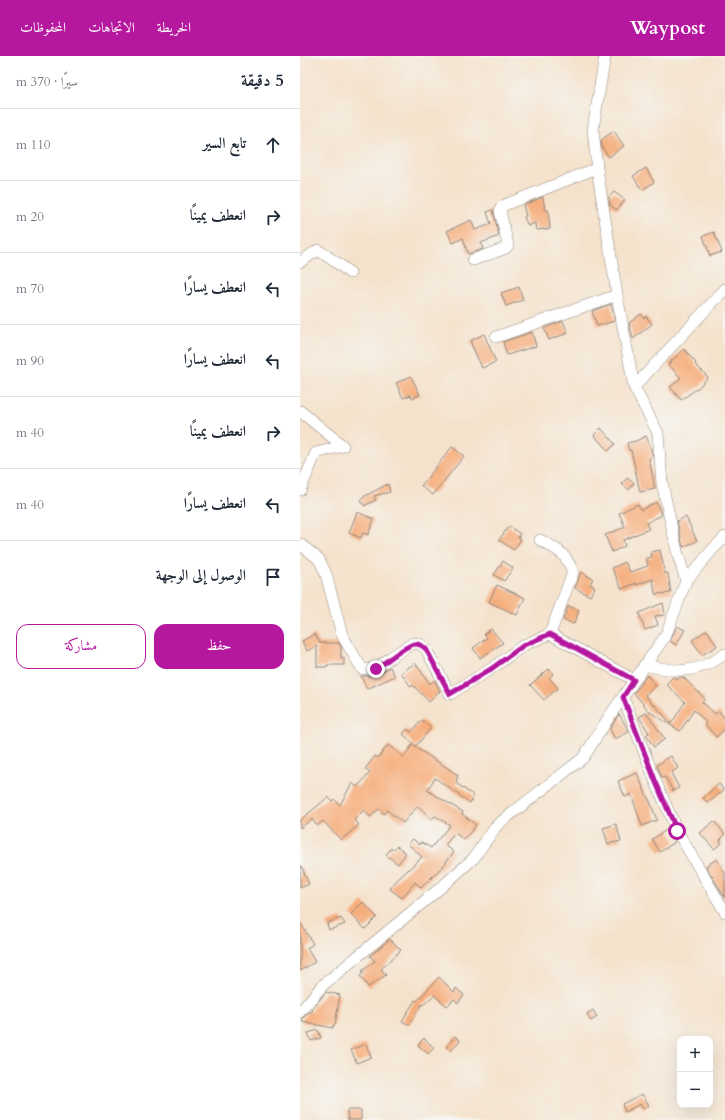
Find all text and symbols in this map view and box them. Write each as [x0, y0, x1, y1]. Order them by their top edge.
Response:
text: Waypost [630, 15, 705, 41]
text: المحفوظات [20, 18, 66, 37]
text: الاتجاهات [88, 18, 135, 37]
text: الخريطة [157, 18, 191, 37]
text: 5 دقيقة [241, 69, 284, 92]
text: سيرًا · 370 m [16, 73, 78, 91]
text: تابع السير [203, 133, 246, 153]
icon: ahead [262, 134, 284, 156]
text: 110 m [16, 136, 50, 154]
text: انعطف يمينًا [190, 205, 246, 225]
icon: right [262, 206, 284, 228]
text: 20 m [16, 208, 44, 226]
text: انعطف يسارًا [184, 277, 246, 297]
icon: left [262, 278, 284, 300]
text: 70 m [16, 280, 44, 298]
text: انعطف يسارًا [184, 349, 246, 369]
icon: left [262, 350, 284, 372]
text: 90 m [16, 352, 44, 370]
text: انعطف يمينًا [190, 421, 246, 441]
icon: right [262, 422, 284, 444]
text: 40 m [16, 424, 44, 442]
text: انعطف يسارًا [184, 493, 246, 513]
icon: left [262, 494, 284, 516]
text: 40 m [16, 496, 44, 514]
text: الوصول إلى الوجهة [156, 565, 246, 585]
icon: arrive [262, 566, 284, 588]
button: مشاركة [16, 624, 146, 669]
button: حفظ [154, 624, 284, 669]
route end [367, 660, 385, 678]
route start [668, 822, 686, 840]
map controls [677, 1036, 713, 1108]
button: + [677, 1036, 713, 1072]
button: − [677, 1072, 713, 1108]

